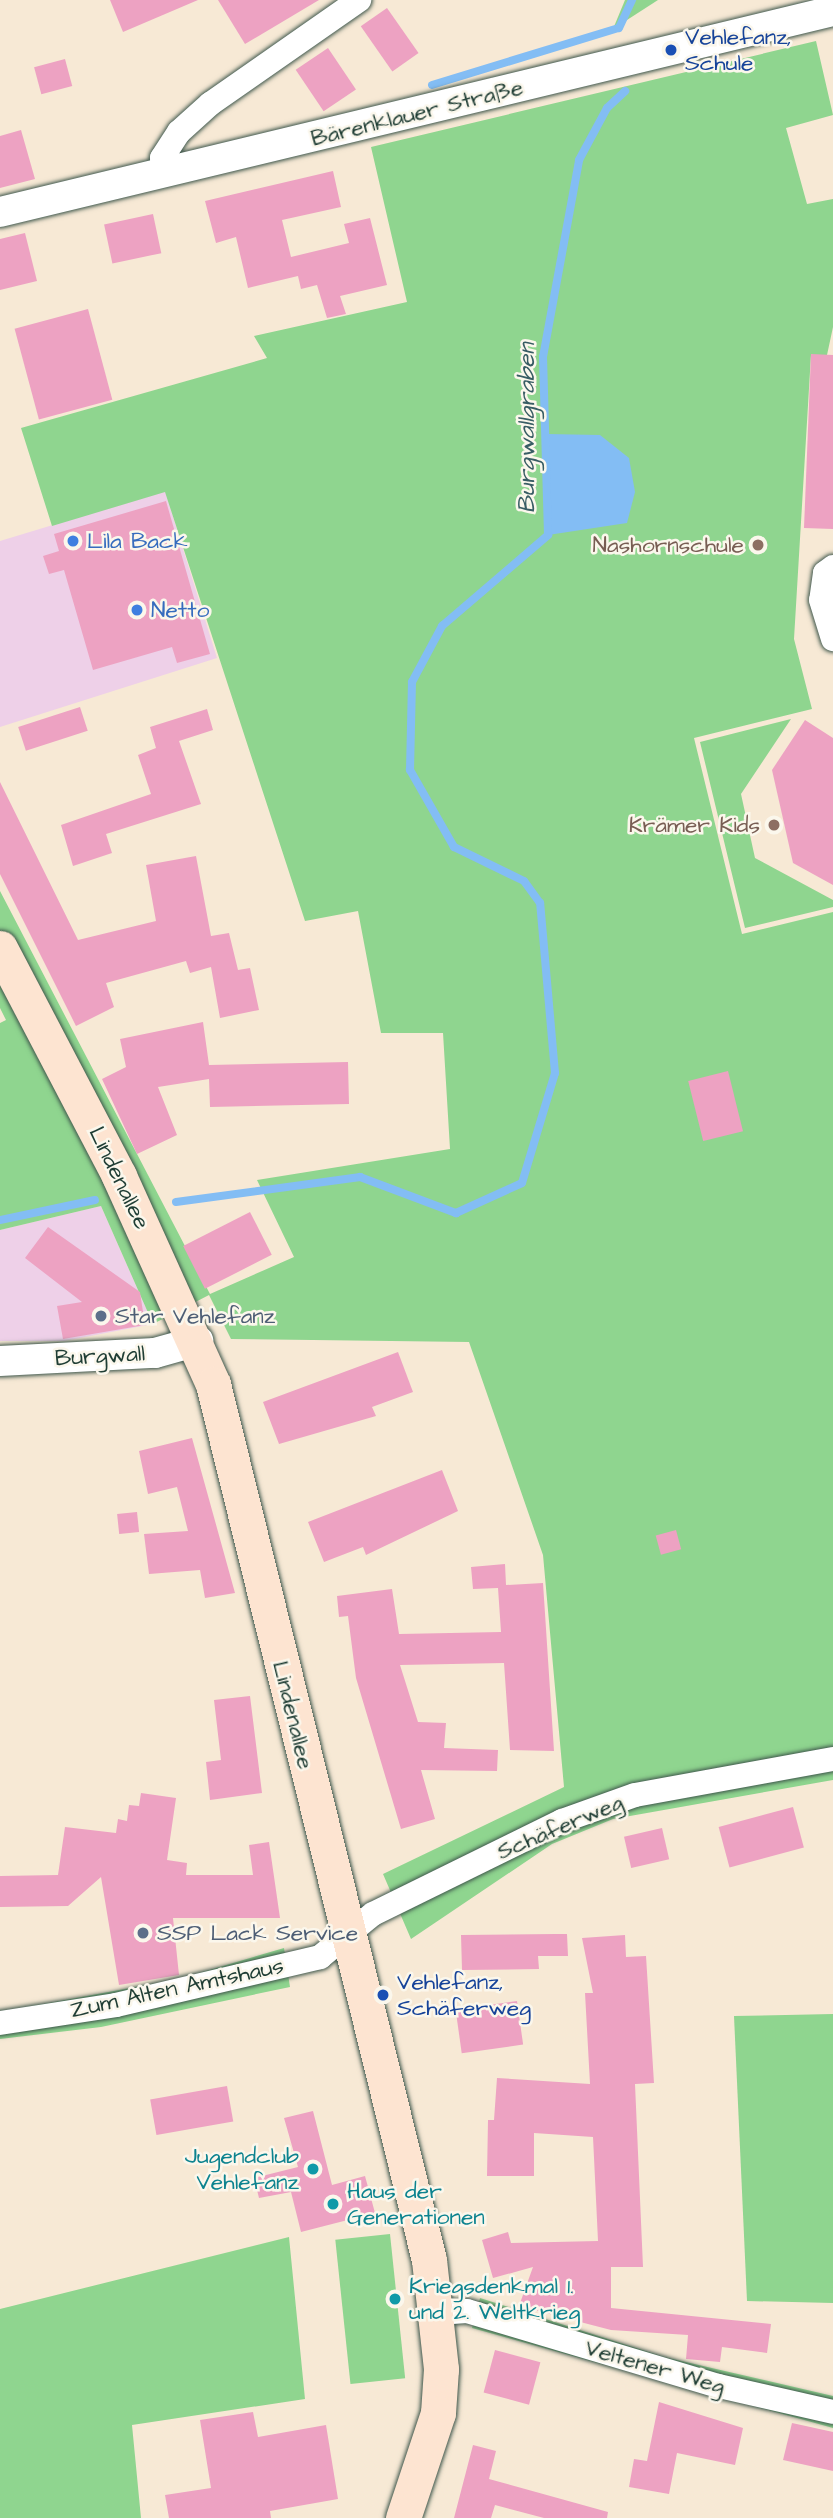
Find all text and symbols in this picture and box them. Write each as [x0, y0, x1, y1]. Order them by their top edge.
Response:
place label: Vehlefanz, Schule [685, 23, 792, 77]
marker: Vehlefanz, Schule [663, 42, 679, 58]
street label: Bärenklauer Straße [308, 73, 526, 153]
water label: Burgwallgraben [514, 343, 542, 513]
place label: Lila Back [87, 527, 188, 555]
place label: Nashornschule [593, 531, 744, 559]
marker: Lila Back [65, 533, 81, 549]
marker: Nashornschule [750, 537, 766, 553]
place label: Netto [151, 596, 209, 624]
marker: Netto [129, 602, 145, 618]
place label: Krämer Kids [629, 811, 760, 839]
marker: Krämer Kids [766, 817, 782, 833]
street label: Lindenallee [82, 1122, 156, 1234]
place label: Star Vehlefanz [115, 1302, 275, 1330]
marker: Star Vehlefanz [93, 1308, 109, 1324]
street label: Burgwall [54, 1340, 146, 1372]
street label: Lindenallee [266, 1658, 320, 1772]
street label: Schäferweg [493, 1788, 627, 1866]
place label: SSP Lack Service [157, 1919, 358, 1947]
marker: SSP Lack Service [135, 1925, 151, 1941]
street label: Zum Alten Amtshaus [68, 1952, 286, 2024]
place label: Vehlefanz, Schäferweg [397, 1968, 531, 2022]
marker: Vehlefanz, Schäferweg [375, 1987, 391, 2003]
place label: Jugendclub Vehlefanz [185, 2142, 299, 2196]
marker: Jugendclub Vehlefanz [305, 2161, 321, 2177]
place label: Haus der Generationen [347, 2177, 485, 2231]
marker: Haus der Generationen [325, 2196, 341, 2212]
place label: Kriegsdenkmal 1. und 2. Weltkrieg [409, 2272, 580, 2326]
marker: Kriegsdenkmal 1. und 2. Weltkrieg [387, 2291, 403, 2307]
street label: Veltener Weg [582, 2334, 728, 2400]

